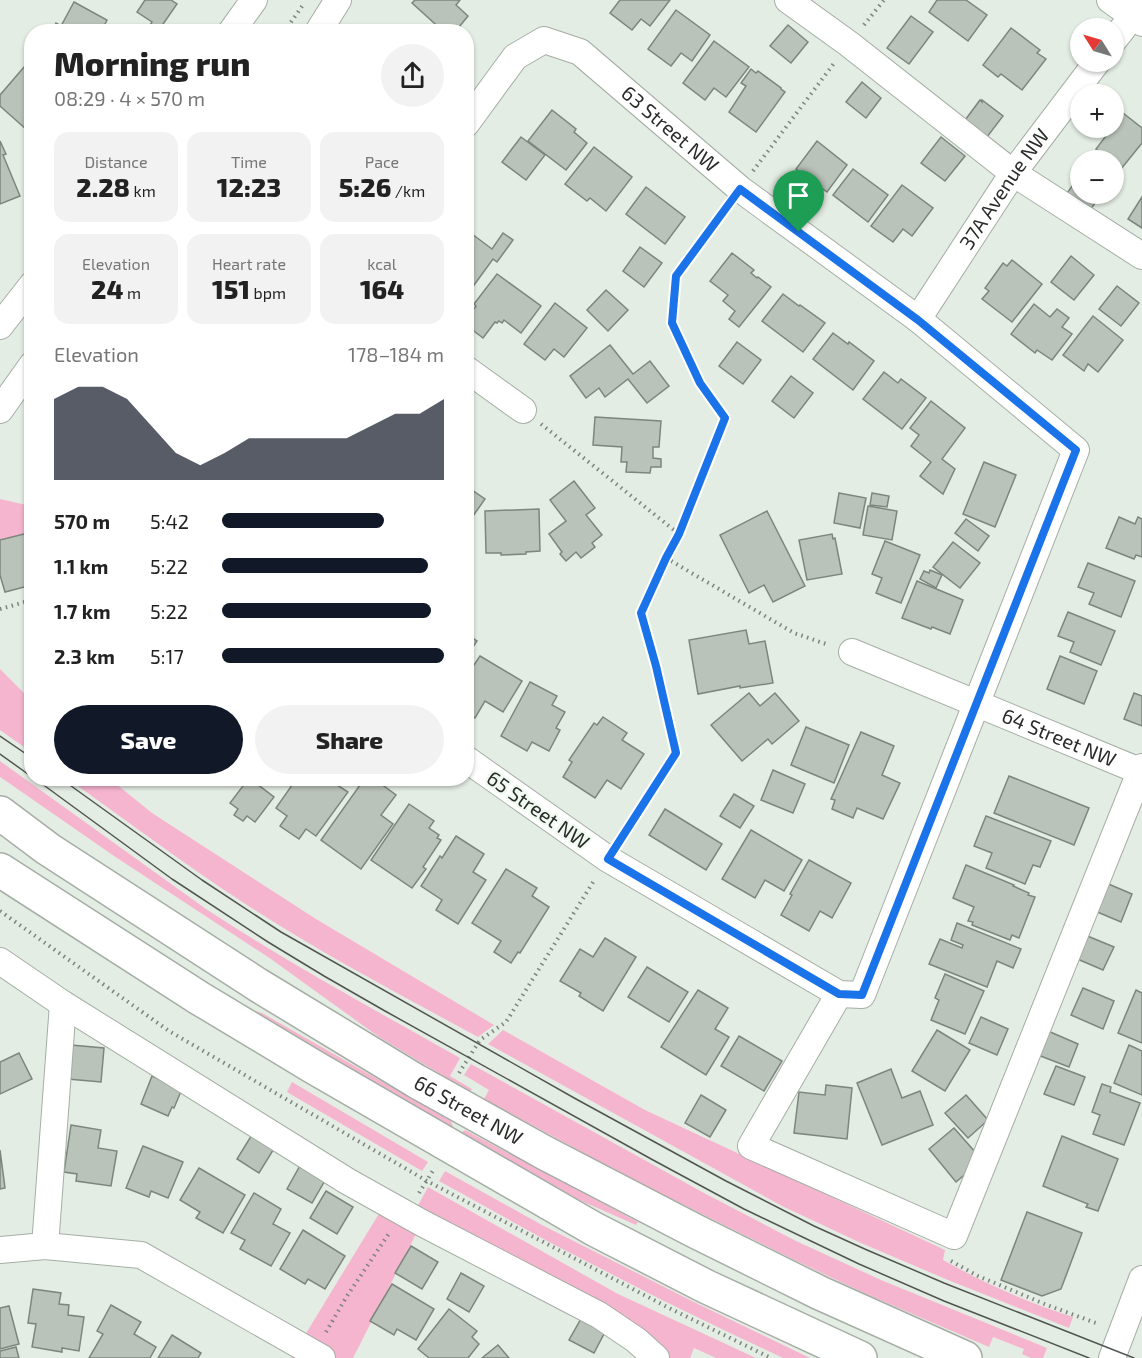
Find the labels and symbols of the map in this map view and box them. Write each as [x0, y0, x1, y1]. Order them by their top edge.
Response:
north arrow [1070, 18, 1124, 72]
street label: 63 Street NW [617, 80, 724, 176]
street label: 37A Avenue NW [954, 123, 1053, 253]
pin [773, 170, 824, 232]
street label: 64 Street NW [999, 702, 1120, 771]
street label: 65 Street NW [483, 765, 595, 853]
street label: 66 Street NW [410, 1069, 527, 1149]

